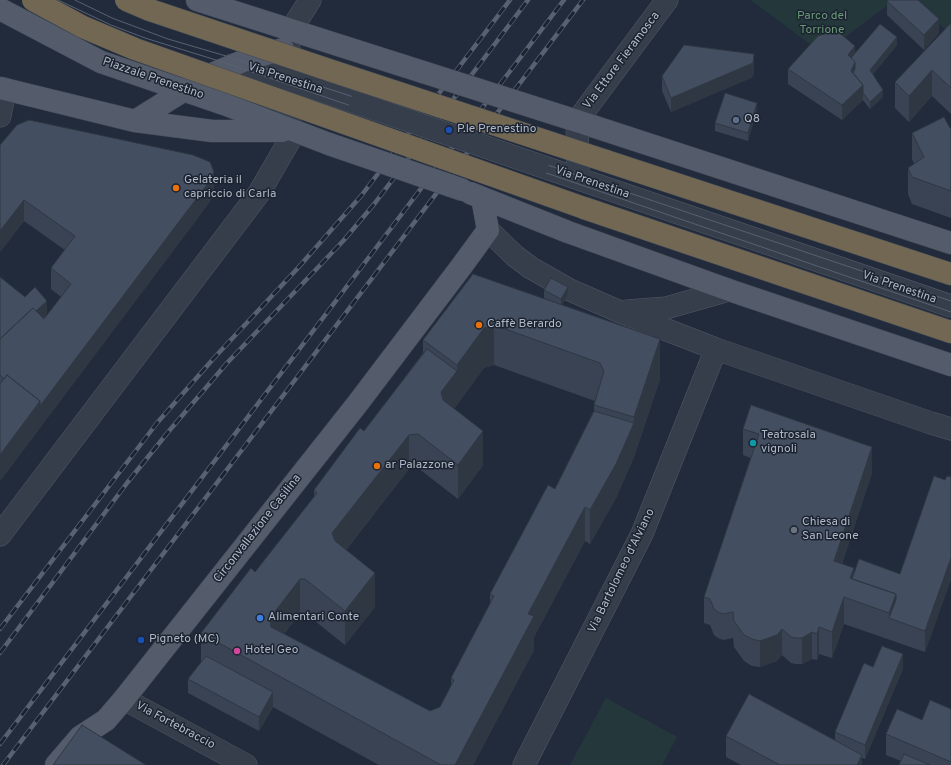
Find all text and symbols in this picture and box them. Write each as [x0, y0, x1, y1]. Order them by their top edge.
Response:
street label: Via Ettore Fieramosca [581, 10, 663, 112]
park label: Parco del Torrione [797, 10, 847, 38]
street label: Piazzale Prenestino [101, 55, 205, 103]
street label: Via Prenestina [246, 60, 324, 98]
place label: Q8 [744, 113, 760, 127]
marker: Q8 [731, 115, 741, 125]
place label: P.le Prenestino [457, 123, 536, 137]
marker: P.le Prenestino [444, 125, 454, 135]
street label: Via Prenestina [553, 164, 631, 202]
place label: Gelateria il capriccio di Carla [184, 174, 276, 202]
marker: Gelateria il capriccio di Carla [171, 183, 181, 193]
street label: Via Prenestina [860, 269, 938, 307]
place label: Caffè Berardo [487, 318, 562, 332]
marker: Caffè Berardo [474, 320, 484, 330]
place label: Teatrosala vignoli [761, 429, 816, 457]
marker: Teatrosala vignoli [748, 438, 758, 448]
place label: ar Palazzone [385, 459, 454, 473]
marker: ar Palazzone [372, 461, 382, 471]
street label: Circonvallazione Casilina [211, 472, 305, 586]
street label: Via Bartolomeo d'Alviano [586, 506, 658, 636]
place label: Chiesa di San Leone [802, 516, 859, 544]
marker: Chiesa di San Leone [789, 525, 799, 535]
place label: Alimentari Conte [268, 611, 359, 625]
marker: Alimentari Conte [255, 613, 265, 623]
place label: Pigneto (MC) [149, 633, 219, 647]
marker: Pigneto (MC) [136, 635, 146, 645]
place label: Hotel Geo [245, 644, 298, 658]
marker: Hotel Geo [232, 646, 242, 656]
street label: Via Fortebraccio [133, 699, 217, 753]

